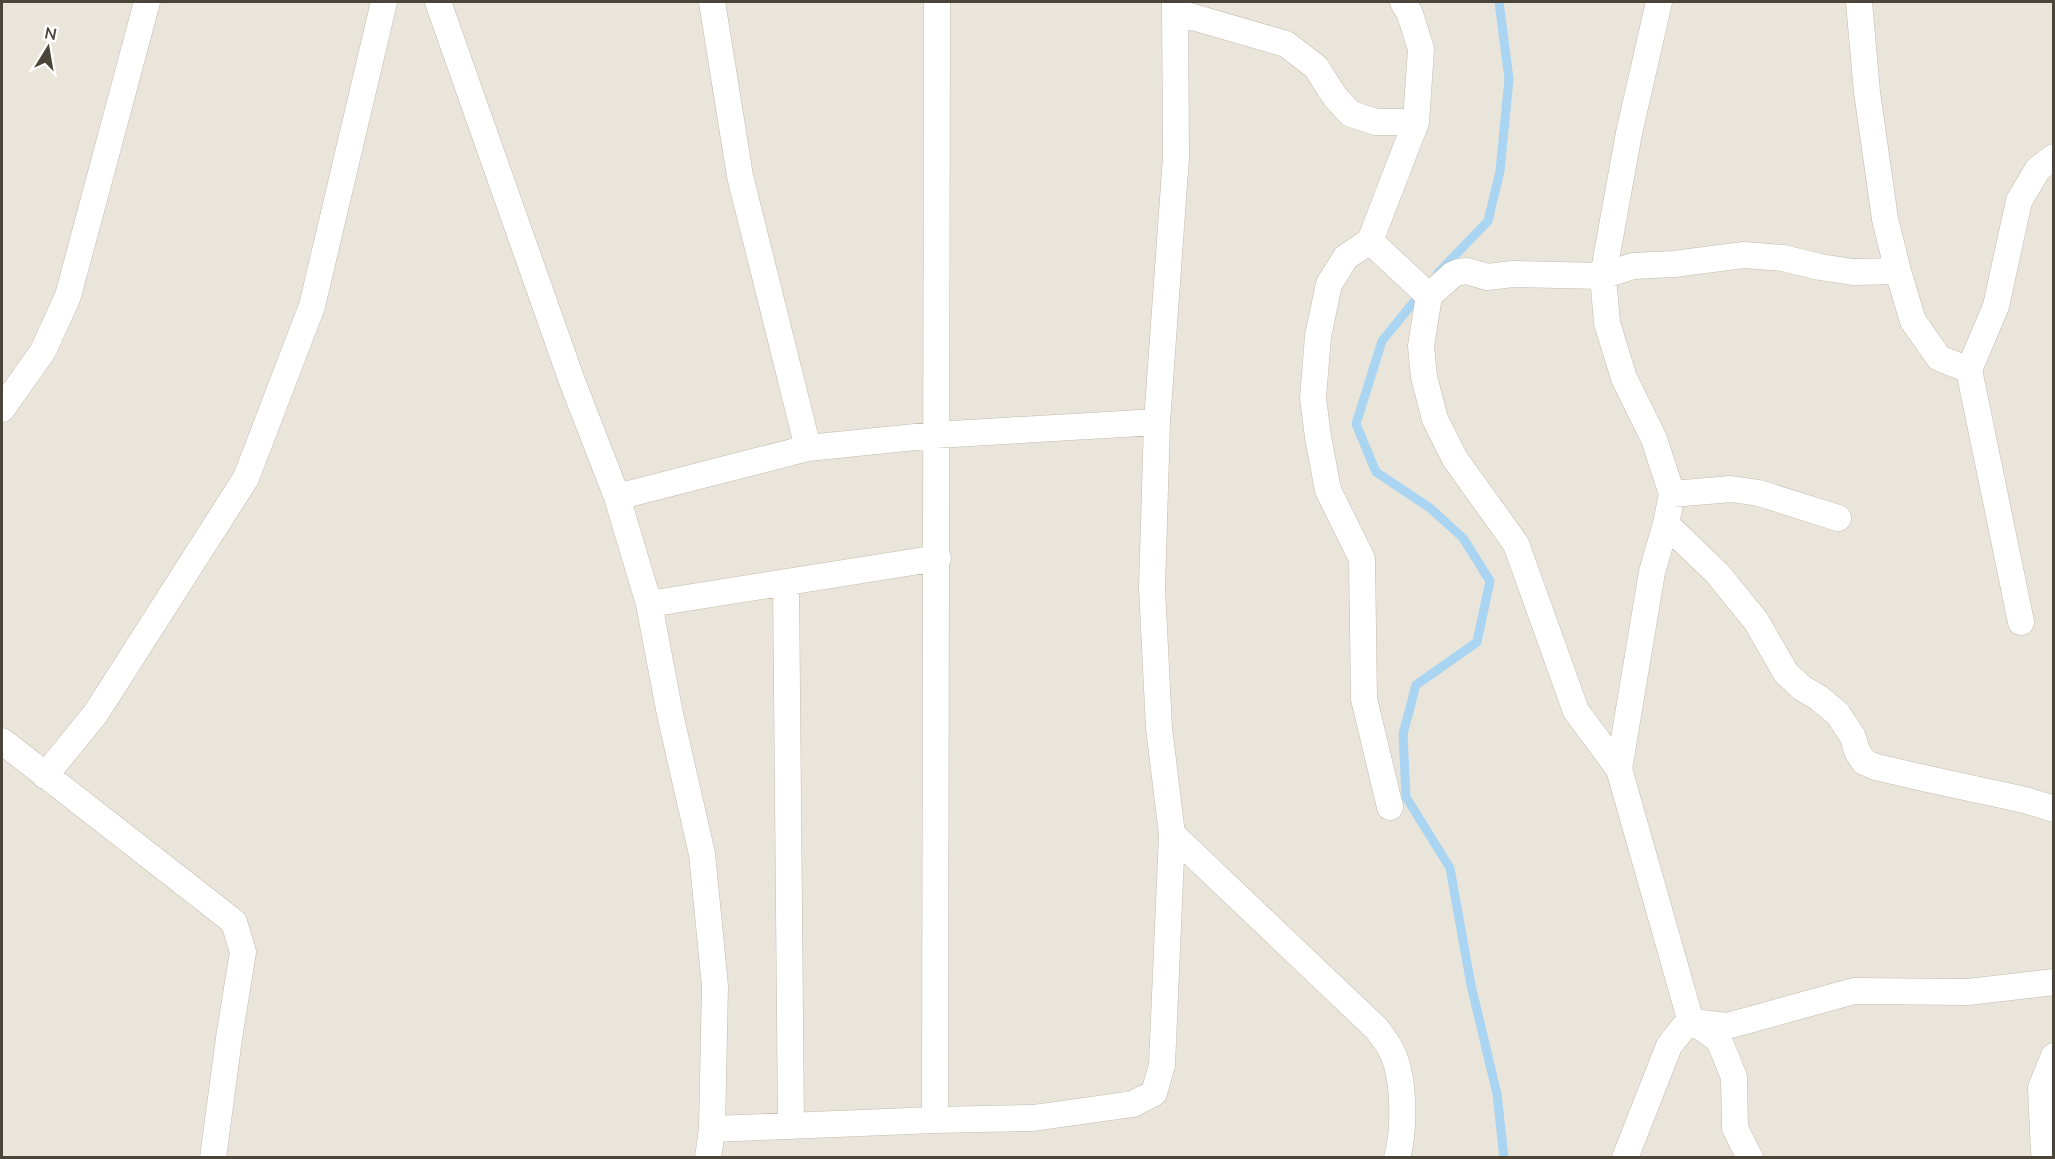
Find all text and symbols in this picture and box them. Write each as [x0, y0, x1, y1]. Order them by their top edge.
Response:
north arrow [18, 18, 78, 78]
text: N [43, 22, 59, 46]

